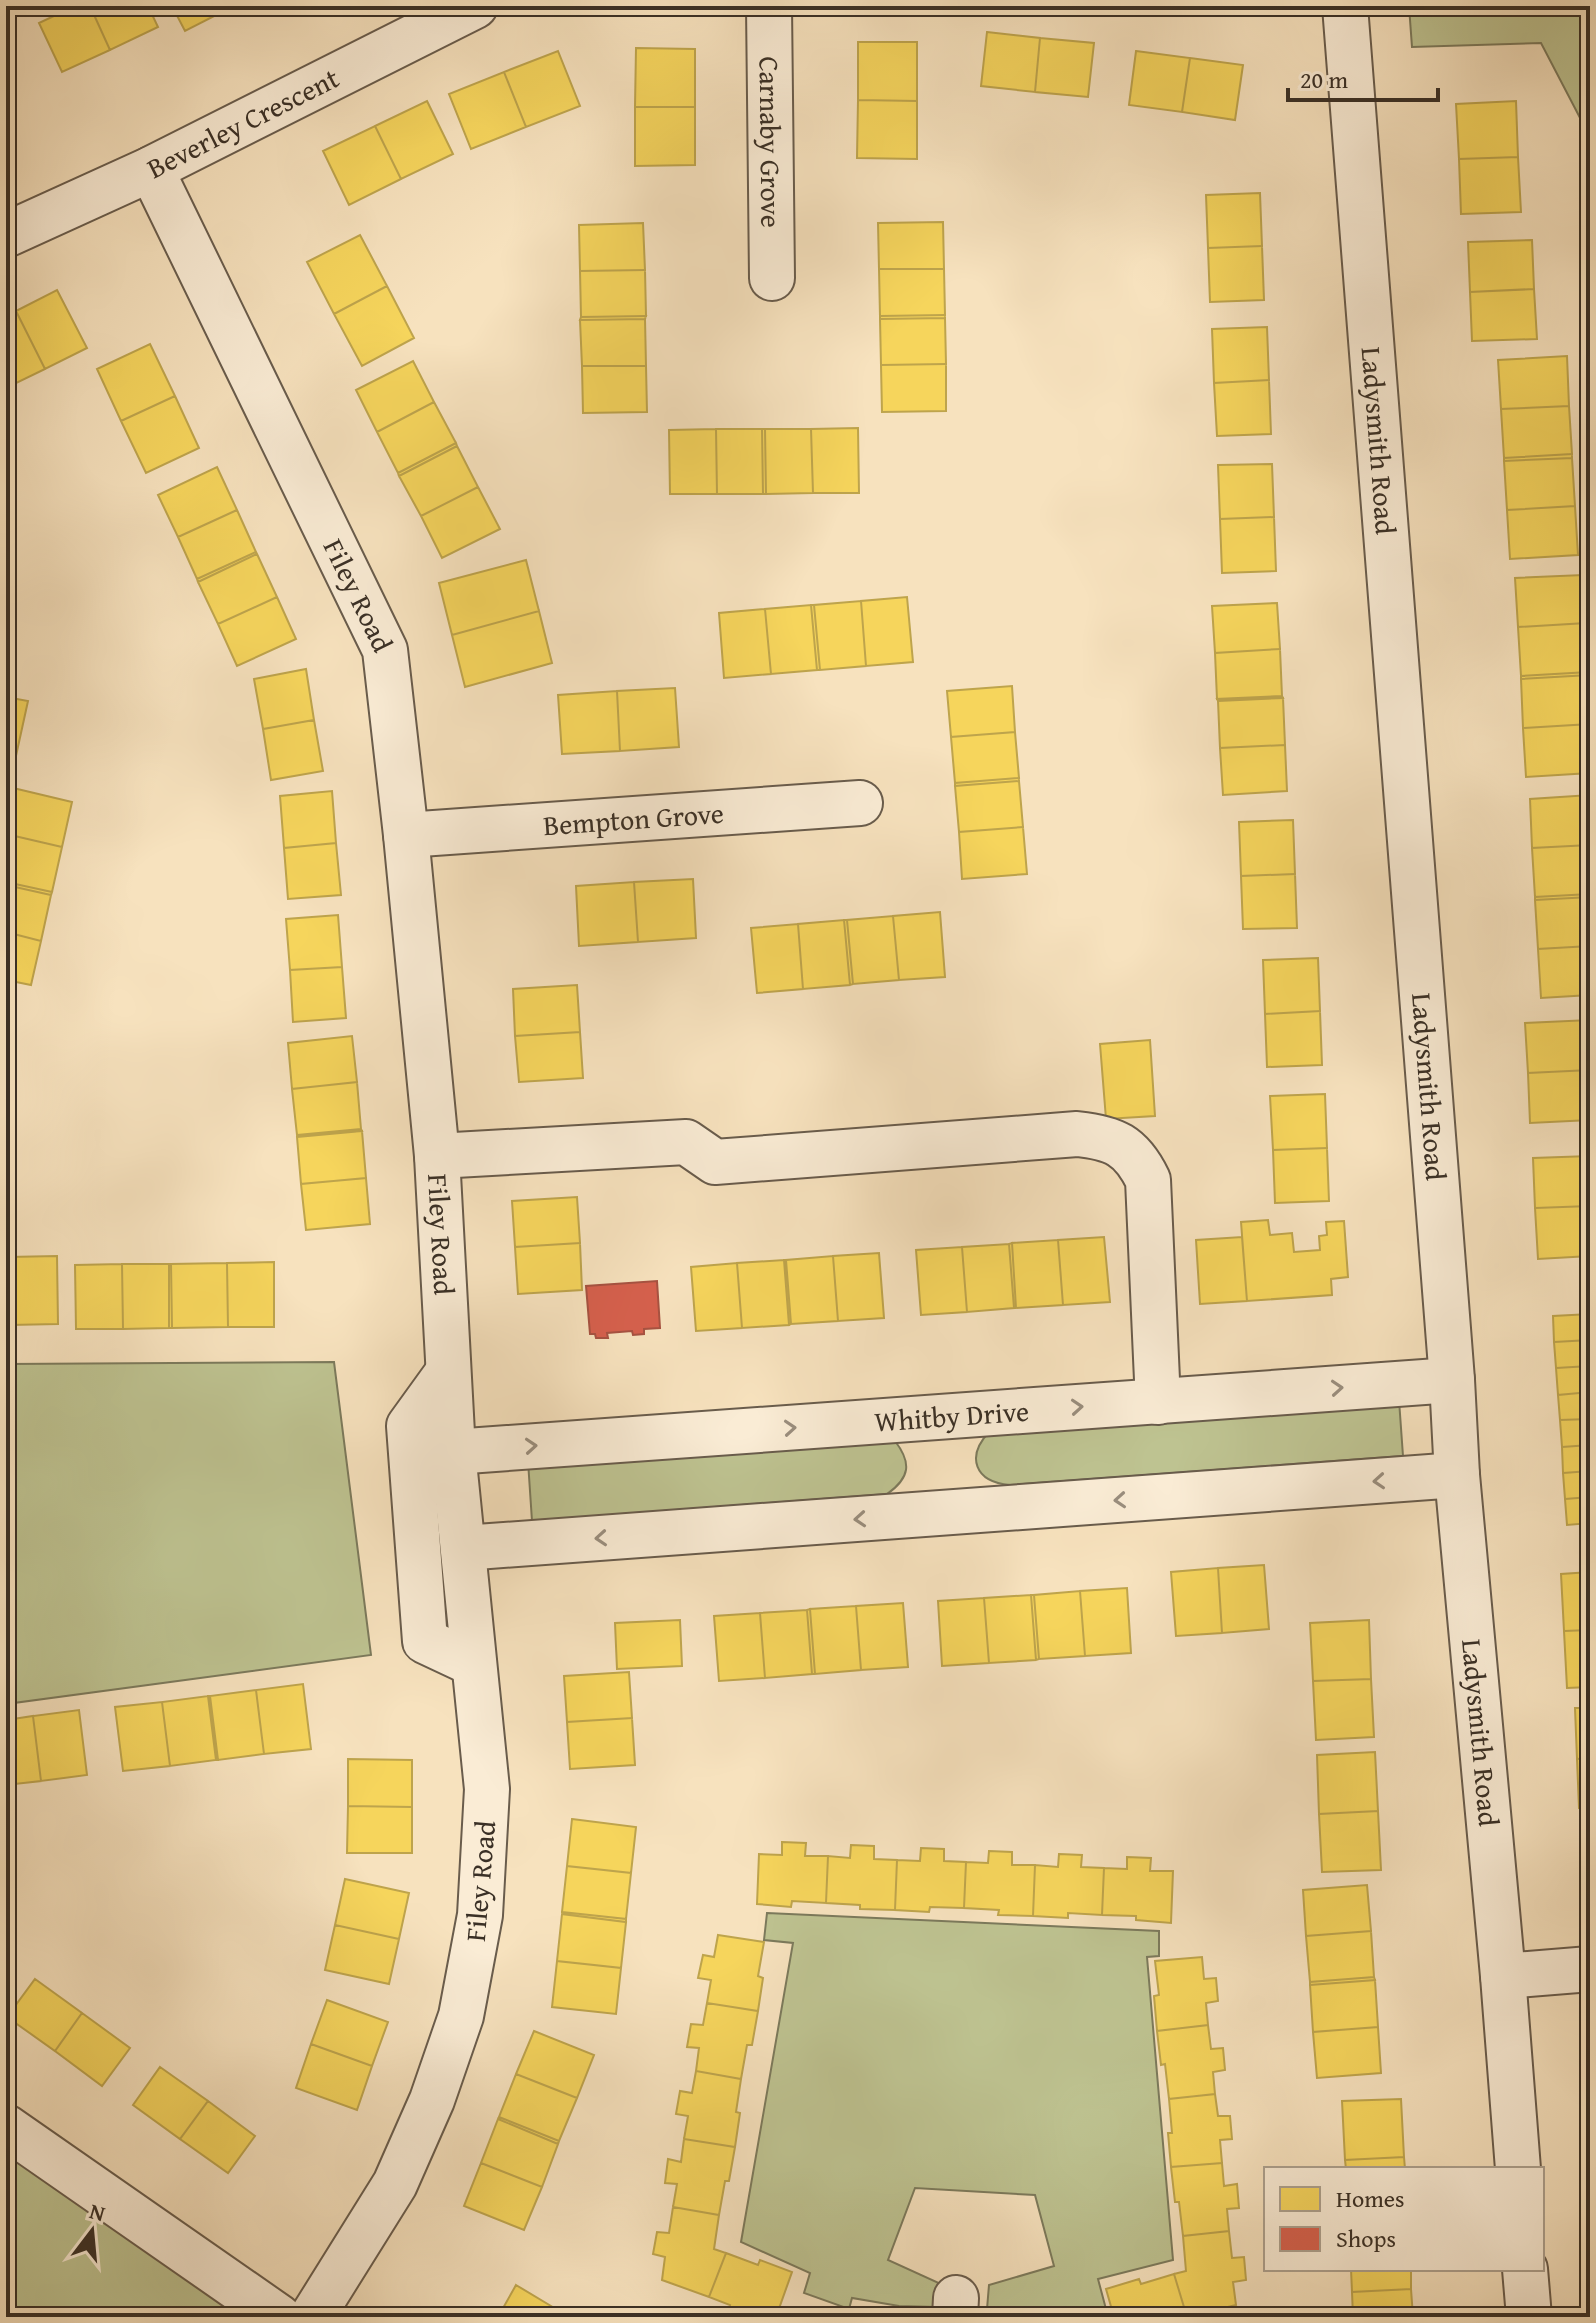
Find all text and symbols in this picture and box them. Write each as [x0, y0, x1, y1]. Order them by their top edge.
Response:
scale bar [1288, 52, 1438, 102]
street label: Carnaby Grove [750, 56, 792, 228]
street label: Beverley Crescent [140, 57, 346, 188]
text: 20 m [1300, 62, 1348, 97]
street label: Ladysmith Road [1352, 345, 1407, 536]
street label: Filey Road [314, 532, 404, 659]
street label: Bempton Grove [542, 792, 725, 845]
street label: Ladysmith Road [1402, 991, 1457, 1182]
street label: Filey Road [418, 1173, 465, 1296]
one-way arrow [1331, 1380, 1344, 1397]
street label: Whitby Drive [873, 1390, 1030, 1442]
one-way arrow [1071, 1399, 1084, 1416]
one-way arrow [784, 1420, 797, 1437]
one-way arrow [525, 1438, 538, 1455]
one-way arrow [1372, 1472, 1385, 1489]
one-way arrow [1113, 1491, 1126, 1508]
one-way arrow [853, 1510, 866, 1527]
one-way arrow [594, 1529, 607, 1546]
street label: Ladysmith Road [1452, 1637, 1510, 1828]
street label: Filey Road [454, 1819, 505, 1943]
legend [1264, 2167, 1544, 2271]
text: Homes [1336, 2181, 1405, 2216]
north arrow [52, 2191, 132, 2271]
text: N [86, 2194, 109, 2229]
text: Shops [1336, 2221, 1396, 2256]

